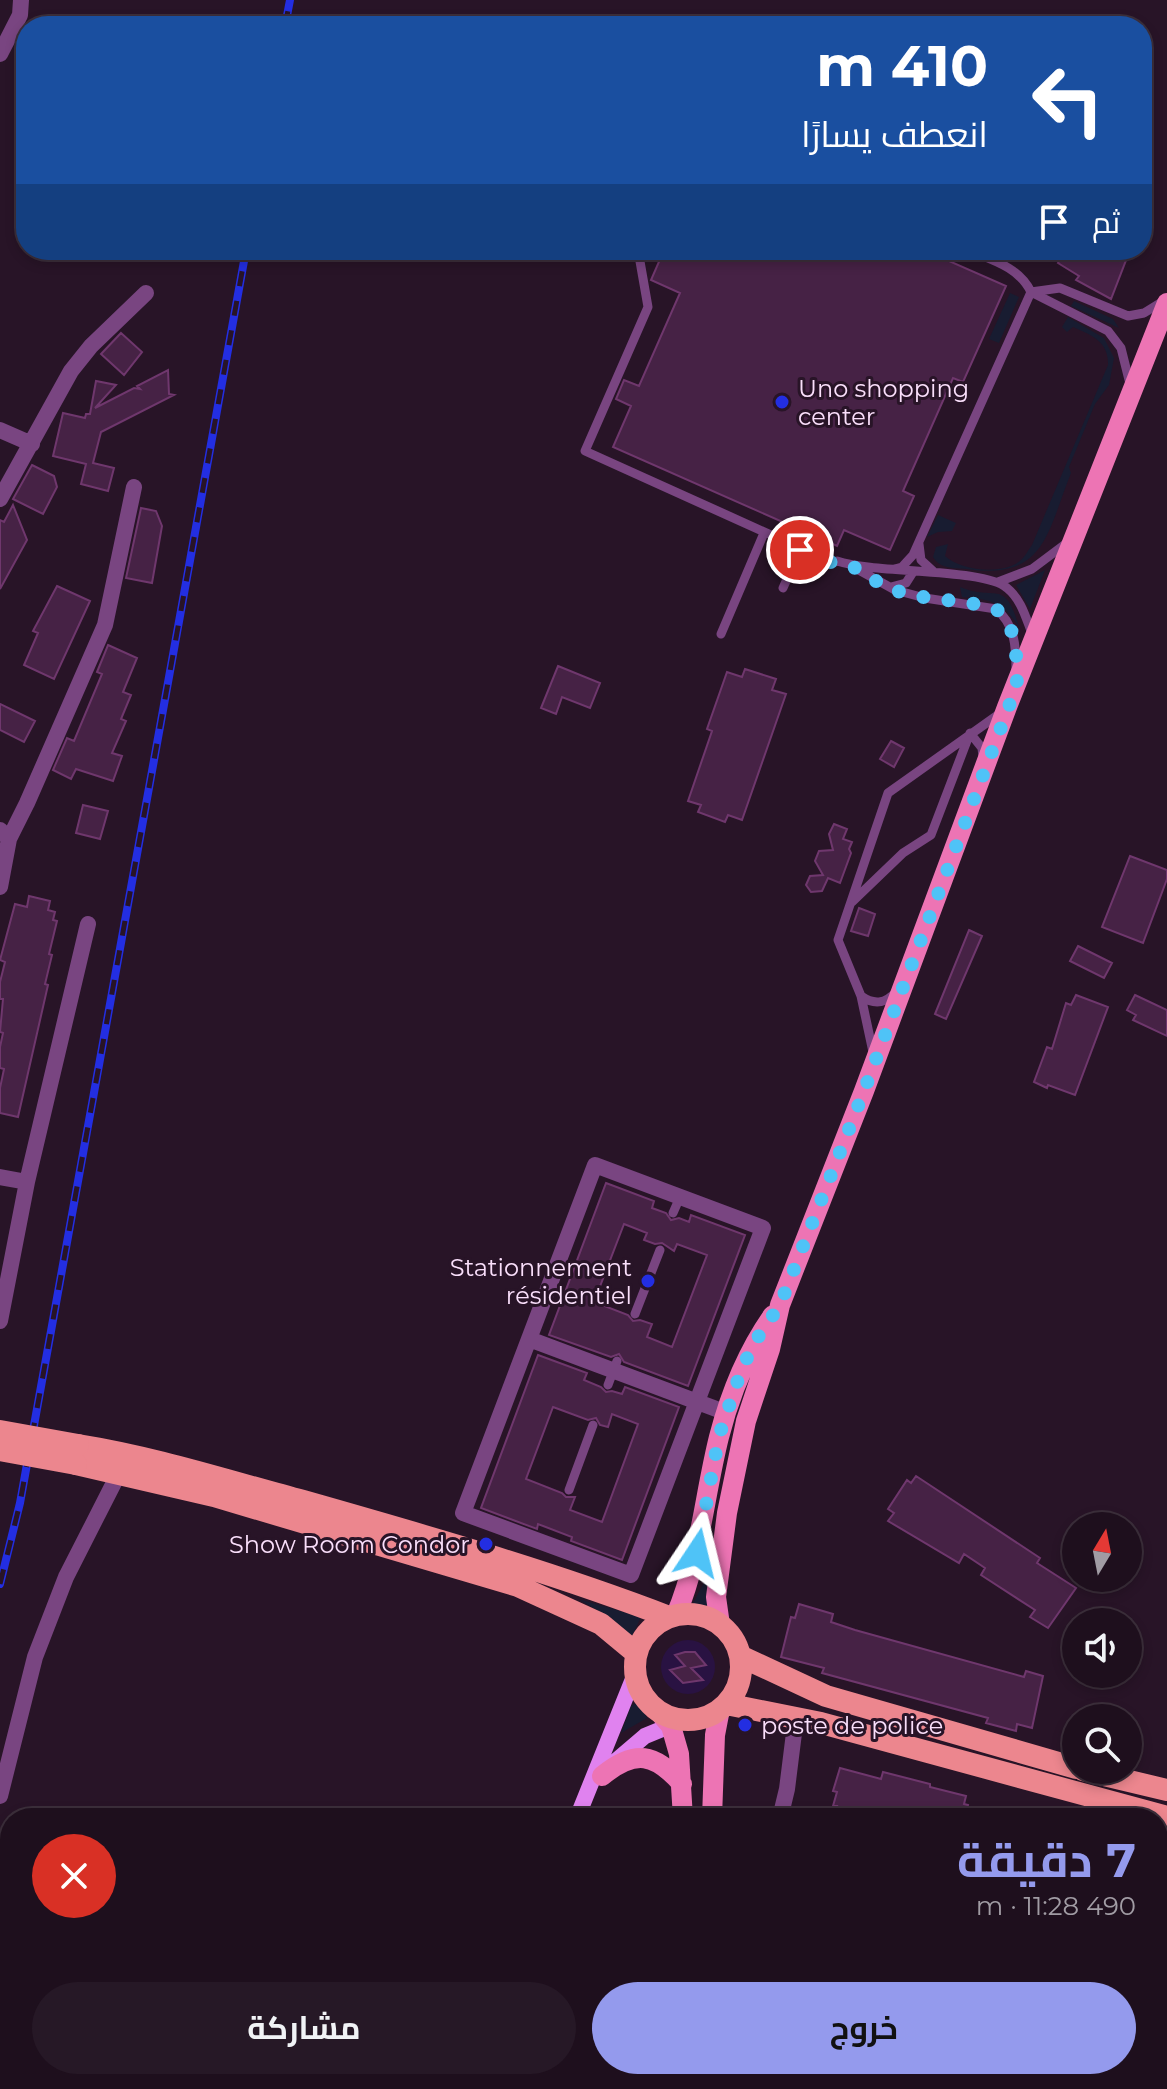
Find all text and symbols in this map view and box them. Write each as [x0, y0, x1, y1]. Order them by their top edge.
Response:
text: 410 m [816, 32, 988, 100]
icon: left [1016, 48, 1120, 152]
text: انعطف يسارًا [801, 112, 988, 156]
icon: arrive [1032, 200, 1076, 244]
text: ثم [1092, 204, 1120, 241]
place label: Uno shopping center [798, 374, 969, 431]
marker: Uno shopping center [773, 393, 791, 411]
pin [766, 516, 834, 584]
icon: arrive [778, 528, 822, 572]
place label: Stationnement résidentiel [450, 1253, 632, 1310]
marker: Stationnement résidentiel [639, 1272, 657, 1290]
position arrow [655, 1511, 739, 1595]
north arrow [1062, 1512, 1142, 1592]
map controls [1062, 1512, 1142, 1784]
place label: Show Room Condor [229, 1530, 470, 1559]
marker: Show Room Condor [477, 1535, 495, 1553]
button: sound [1062, 1608, 1142, 1688]
button: search [1062, 1704, 1142, 1784]
place label: poste de police [761, 1711, 943, 1740]
marker: poste de police [736, 1716, 754, 1734]
text: 7 دقيقة [957, 1831, 1136, 1889]
button: close [32, 1834, 116, 1918]
text: 490 m · 11:28 [976, 1890, 1136, 1922]
button: مشاركة [32, 1982, 576, 2074]
button: خروج [592, 1982, 1136, 2074]

